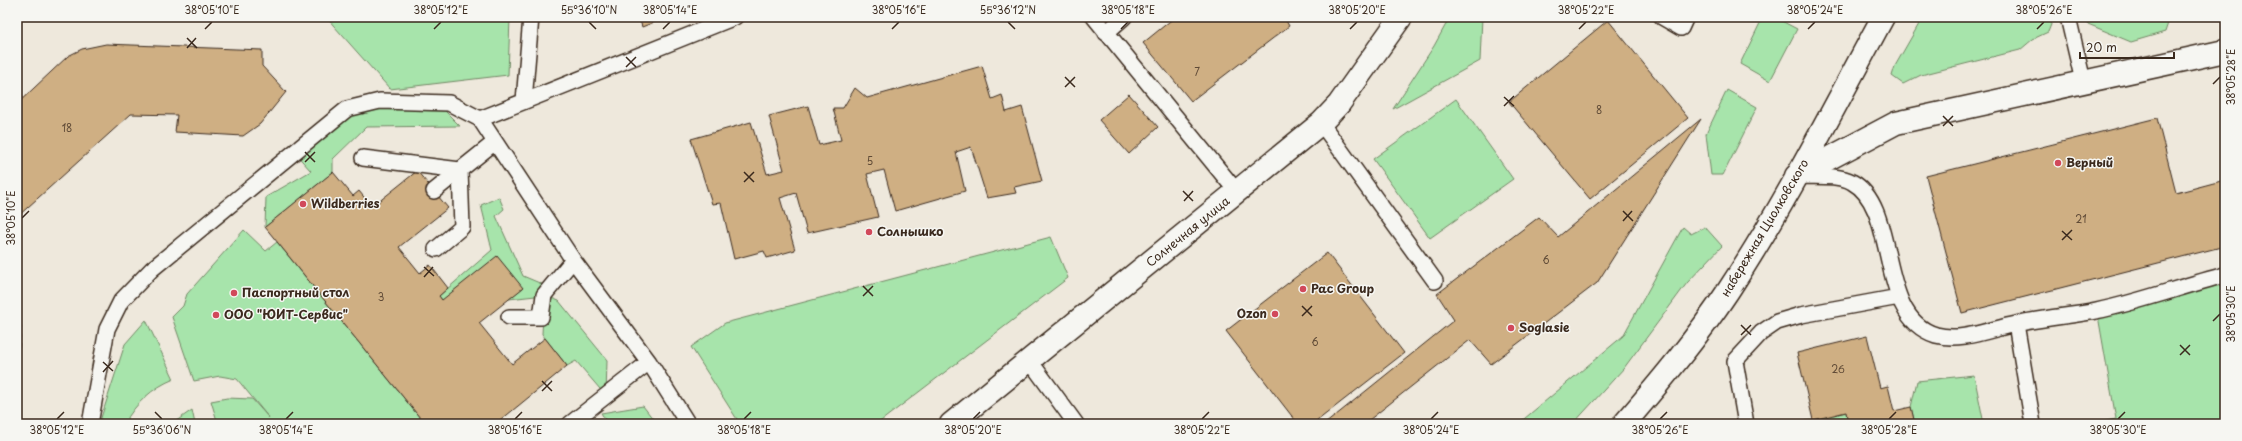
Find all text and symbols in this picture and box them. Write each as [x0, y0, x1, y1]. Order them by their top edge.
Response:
text: 38°05'10"E [184, 2, 240, 17]
text: 38°05'12"E [414, 2, 468, 17]
text: 55°36'10"N [561, 2, 617, 17]
text: 38°05'14"E [643, 2, 697, 17]
text: 38°05'16"E [872, 2, 926, 17]
text: 55°36'12"N [980, 2, 1036, 17]
text: 38°05'18"E [1101, 2, 1155, 17]
text: 38°05'20"E [1328, 2, 1386, 17]
text: 38°05'22"E [1558, 2, 1614, 17]
text: 38°05'24"E [1787, 2, 1843, 17]
text: 38°05'26"E [2016, 2, 2072, 17]
scale bar [2080, 34, 2174, 60]
text: 20 m [2086, 38, 2117, 56]
text: 38°05'28"E [2223, 49, 2238, 105]
house number: 7 [1194, 64, 1200, 79]
house number: 8 [1596, 102, 1602, 117]
house number: 18 [62, 120, 72, 135]
house number: 5 [867, 153, 873, 168]
place label: Верный [2066, 153, 2113, 171]
street label: набережная Циолковского [1716, 155, 1813, 300]
marker: Верный [2053, 158, 2063, 168]
text: 38°05'10"E [3, 190, 18, 246]
street label: Солнечная улица [1142, 191, 1234, 271]
place label: Wildberries [311, 194, 380, 212]
marker: Wildberries [298, 199, 308, 209]
house number: 21 [2075, 211, 2087, 226]
place label: Солнышко [877, 222, 943, 240]
marker: Солнышко [864, 227, 874, 237]
house number: 6 [1542, 252, 1550, 267]
place label: Pac Group [1311, 279, 1374, 297]
place label: Паспортный стол [242, 283, 349, 301]
marker: Pac Group [1298, 284, 1308, 294]
text: 38°05'30"E [2223, 285, 2238, 343]
marker: Паспортный стол [229, 288, 239, 298]
house number: 3 [378, 289, 384, 304]
place label: Ozon [1237, 304, 1267, 322]
place label: ООО "ЮИТ-Сервис" [224, 305, 348, 323]
marker: Ozon [1270, 309, 1280, 319]
marker: ООО "ЮИТ-Сервис" [211, 310, 221, 320]
place label: Soglasie [1519, 318, 1570, 336]
marker: Soglasie [1506, 323, 1516, 333]
house number: 6 [1311, 334, 1319, 349]
house number: 26 [1831, 361, 1845, 376]
text: 38°05'12"E [30, 422, 84, 437]
text: 55°36'06"N [133, 422, 192, 437]
text: 38°05'14"E [259, 422, 313, 437]
text: 38°05'16"E [488, 422, 542, 437]
text: 38°05'18"E [717, 422, 771, 437]
text: 38°05'20"E [944, 422, 1002, 437]
text: 38°05'22"E [1174, 422, 1230, 437]
text: 38°05'24"E [1403, 422, 1459, 437]
text: 38°05'26"E [1632, 422, 1688, 437]
text: 38°05'28"E [1861, 422, 1917, 437]
text: 38°05'30"E [2089, 422, 2147, 437]

